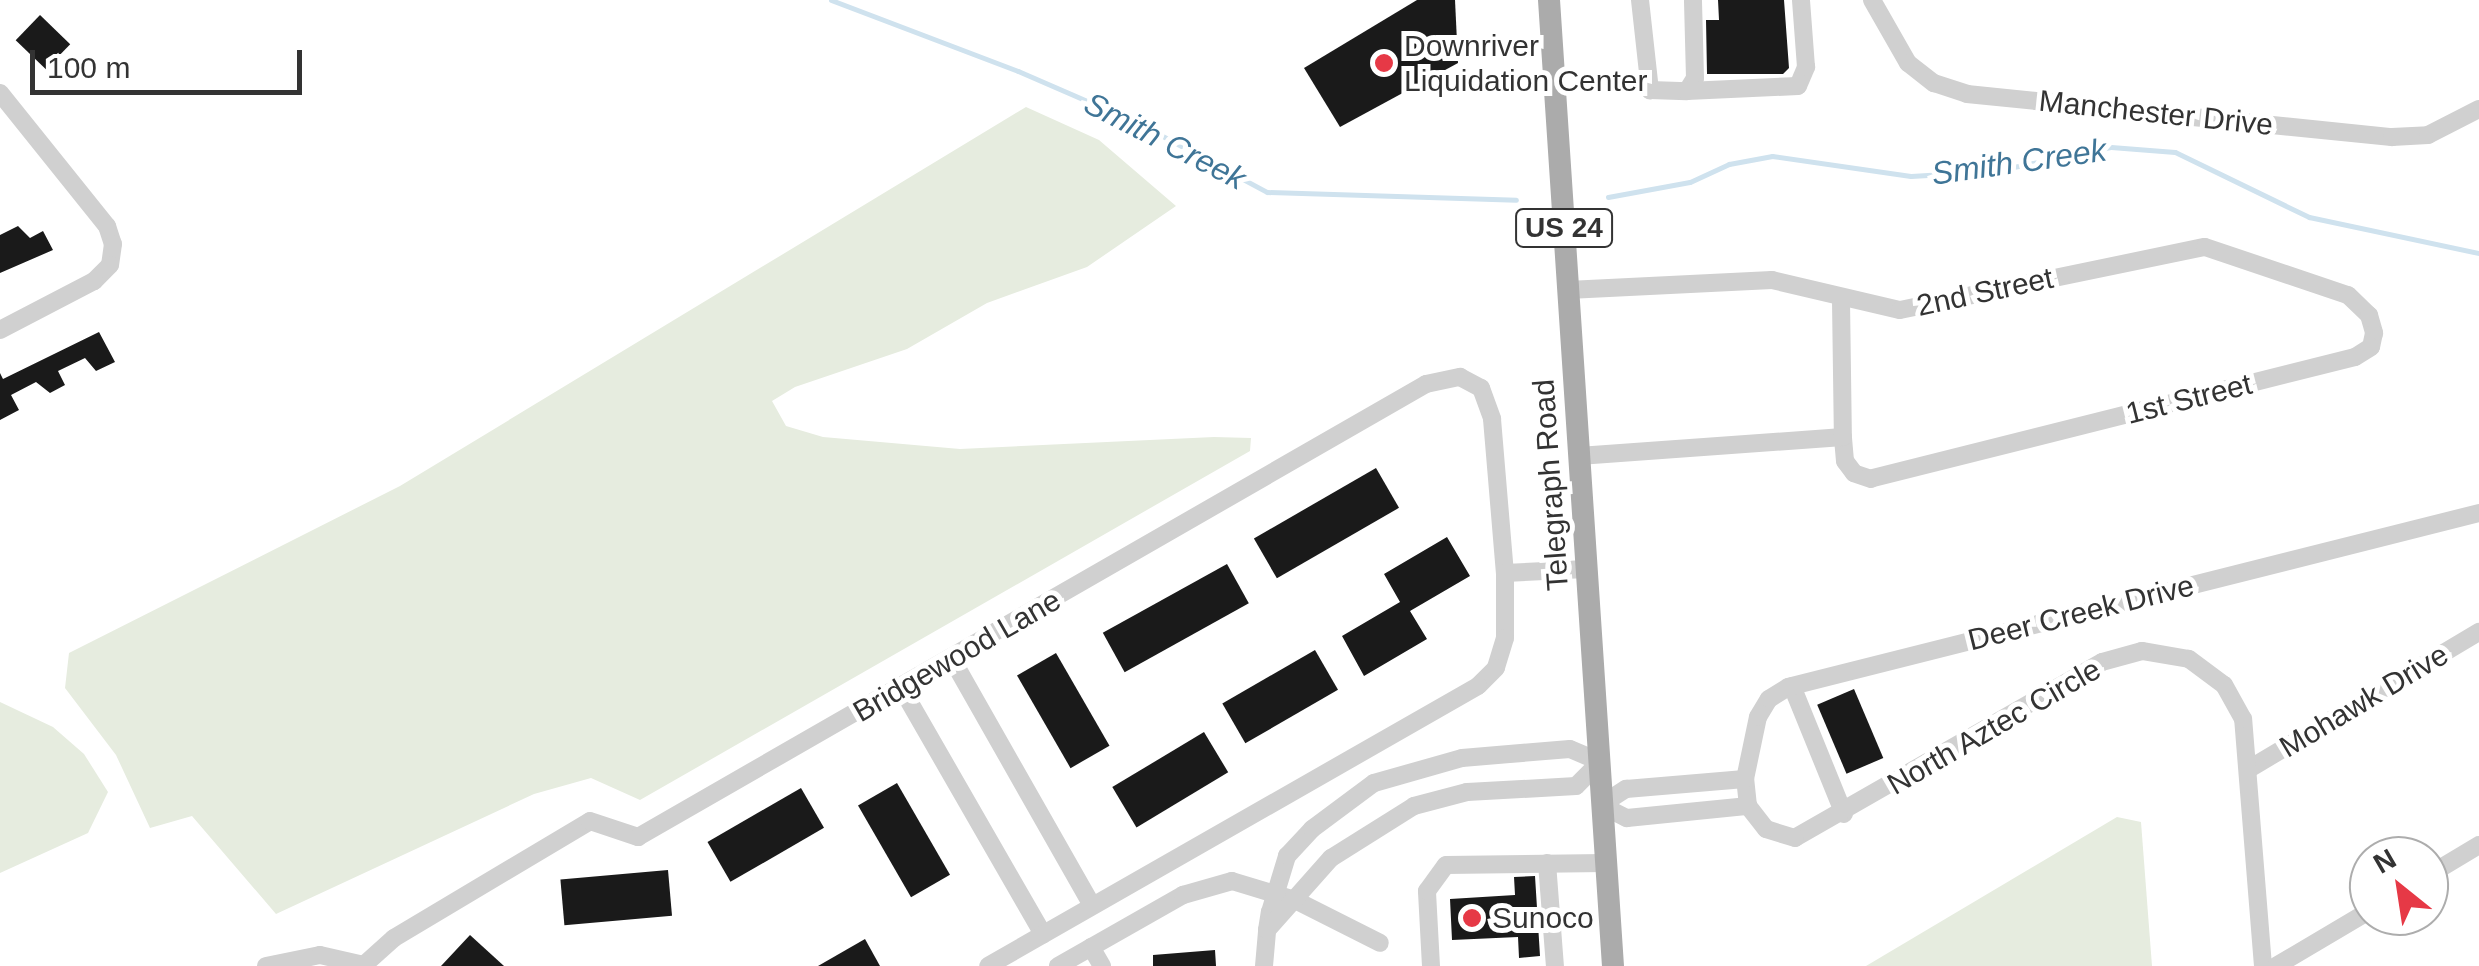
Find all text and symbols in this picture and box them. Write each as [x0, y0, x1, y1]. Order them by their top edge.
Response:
place label: Downriver Liquidation Center [1404, 28, 1648, 98]
scale bar [35, 30, 308, 92]
text: 100 m [47, 51, 130, 84]
marker: Downriver Liquidation Center [1373, 52, 1395, 74]
street label: Manchester Drive [2037, 83, 2275, 143]
water label: Smith Creek [1078, 84, 1252, 198]
water label: Smith Creek [1929, 131, 2109, 193]
road number: US 24 [1514, 205, 1614, 251]
street label: 2nd Street [1914, 260, 2056, 324]
street label: 1st Street [2122, 366, 2256, 432]
street label: Telegraph Road [1526, 378, 1576, 592]
street label: Deer Creek Drive [1964, 568, 2198, 658]
street label: Bridgewood Lane [847, 582, 1067, 730]
street label: Mohawk Drive [2273, 637, 2455, 765]
street label: North Aztec Circle [1880, 651, 2108, 803]
north arrow [2349, 836, 2449, 936]
text: N [2368, 843, 2401, 880]
place label: Sunoco [1492, 900, 1594, 936]
marker: Sunoco [1461, 907, 1483, 929]

